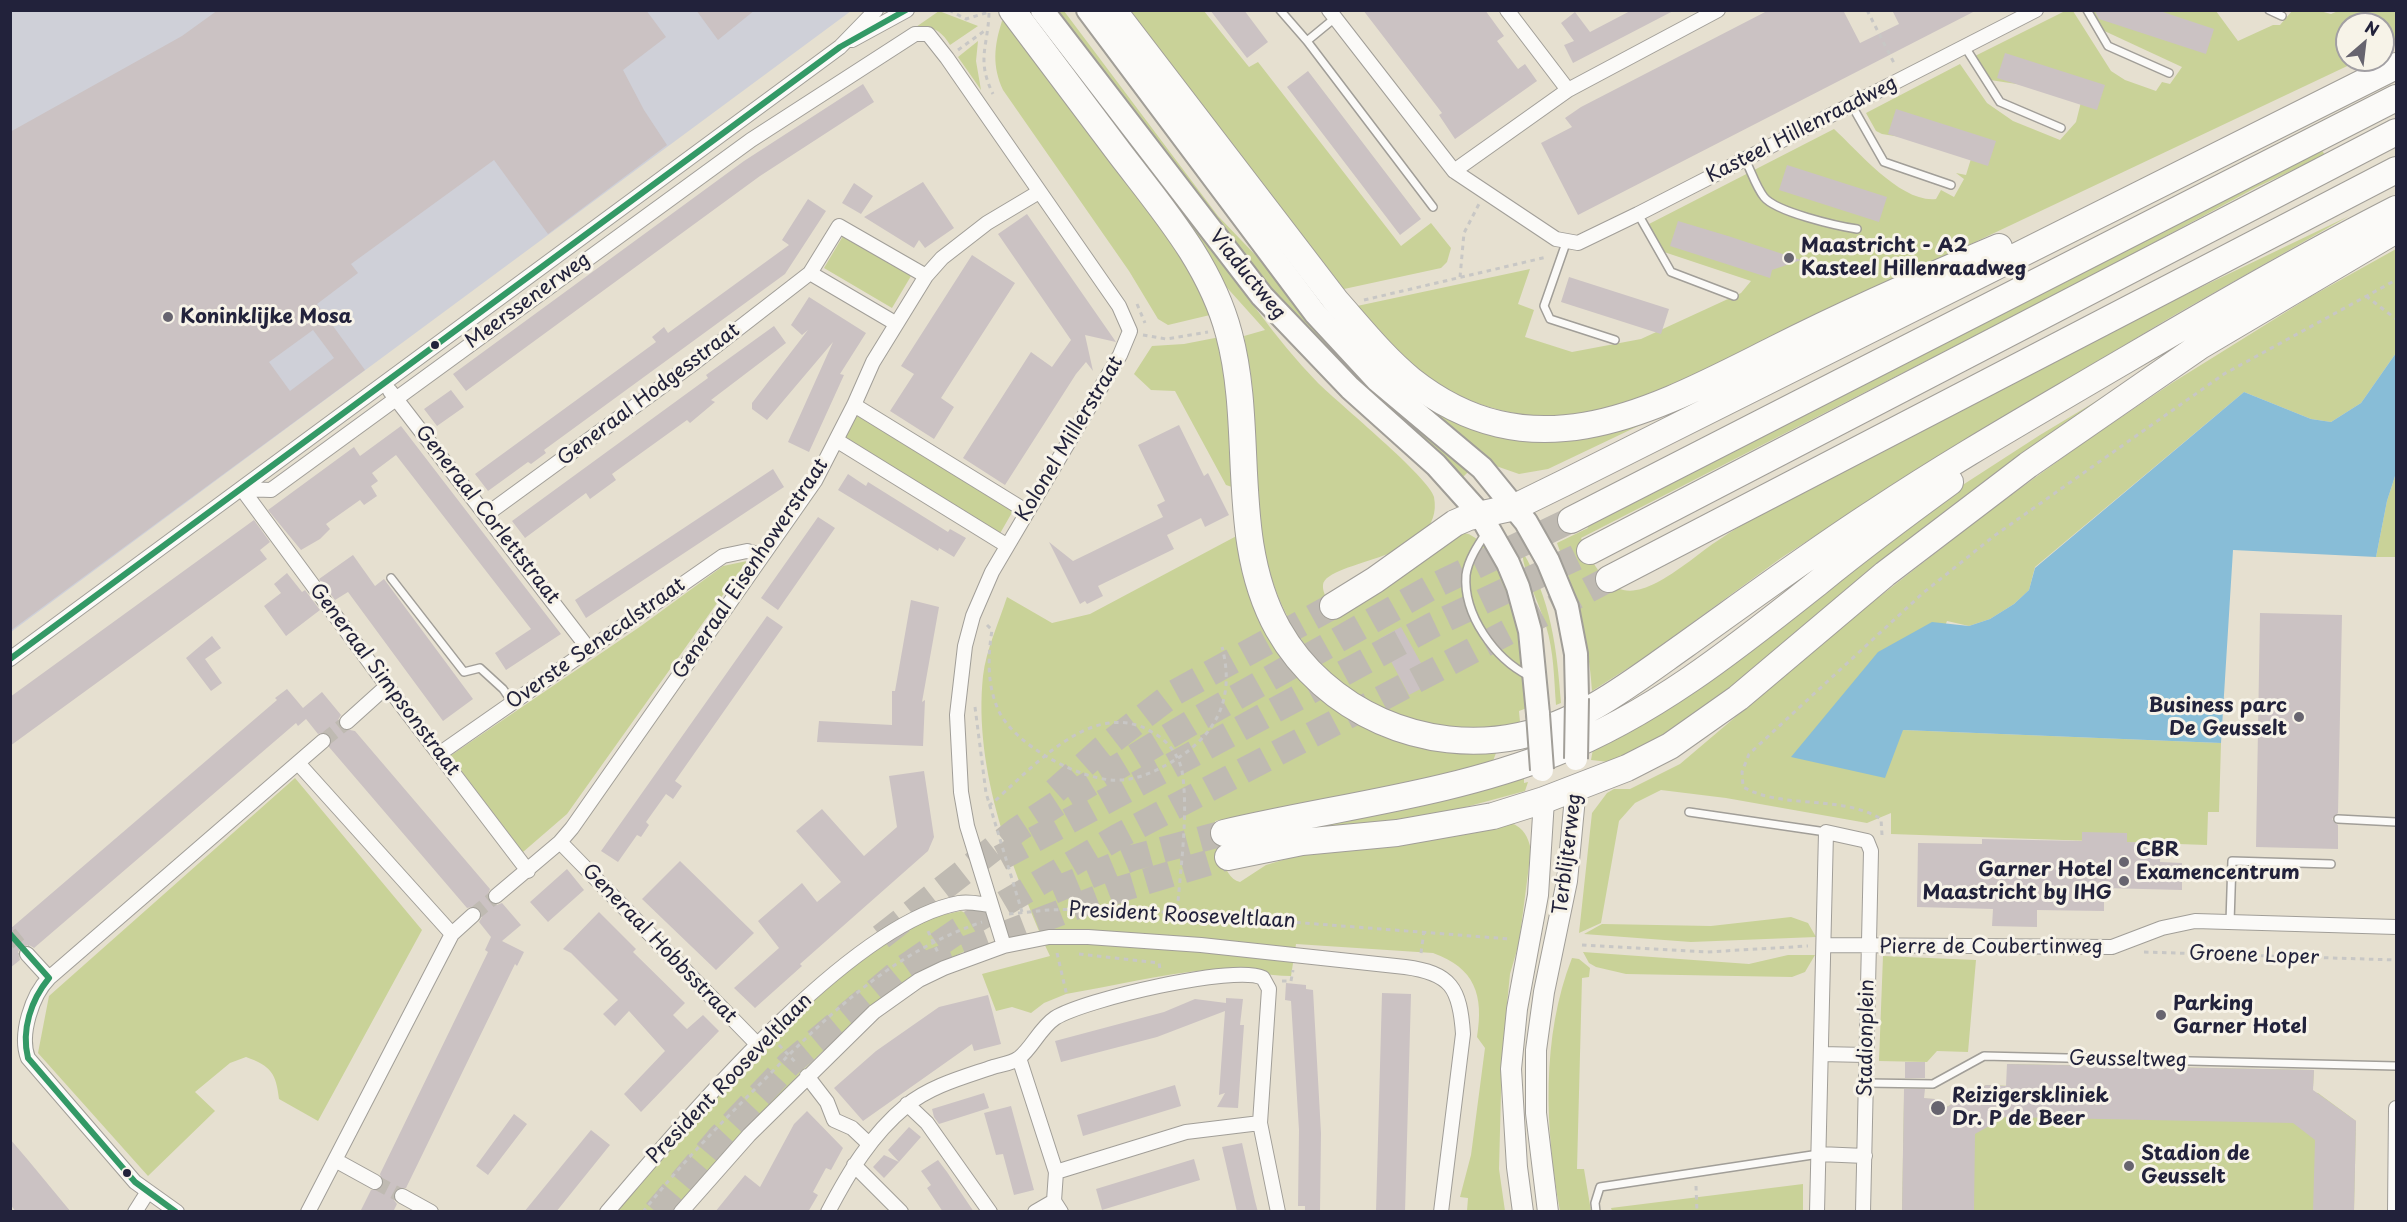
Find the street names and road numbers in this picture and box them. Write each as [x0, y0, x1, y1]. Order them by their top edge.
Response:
street label: Kasteel Hillenraadweg [1702, 71, 1902, 189]
street label: Viaductweg [1203, 225, 1291, 325]
street label: Meerssenerweg [461, 248, 595, 354]
street label: Generaal Hodgesstraat [553, 319, 745, 471]
street label: Kolonel Millerstraat [1011, 352, 1129, 526]
street label: Generaal Corlettstraat [410, 421, 564, 609]
street label: Generaal Eisenhowerstraat [668, 454, 834, 684]
street label: Overste Senecalstraat [502, 573, 690, 715]
street label: Generaal Simpsonstraat [304, 579, 464, 781]
street label: Terblijterweg [1549, 792, 1587, 916]
street label: Generaal Hobbsstraat [577, 859, 741, 1029]
street label: President Rooseveltlaan [1068, 898, 1296, 934]
street label: Pierre de Coubertinweg [1879, 935, 2103, 959]
street label: Groene Loper [2188, 942, 2320, 970]
street label: Stadionplein [1854, 979, 1880, 1097]
street label: President Rooseveltlaan [642, 989, 818, 1169]
street label: Geusseltweg [2069, 1047, 2187, 1073]

